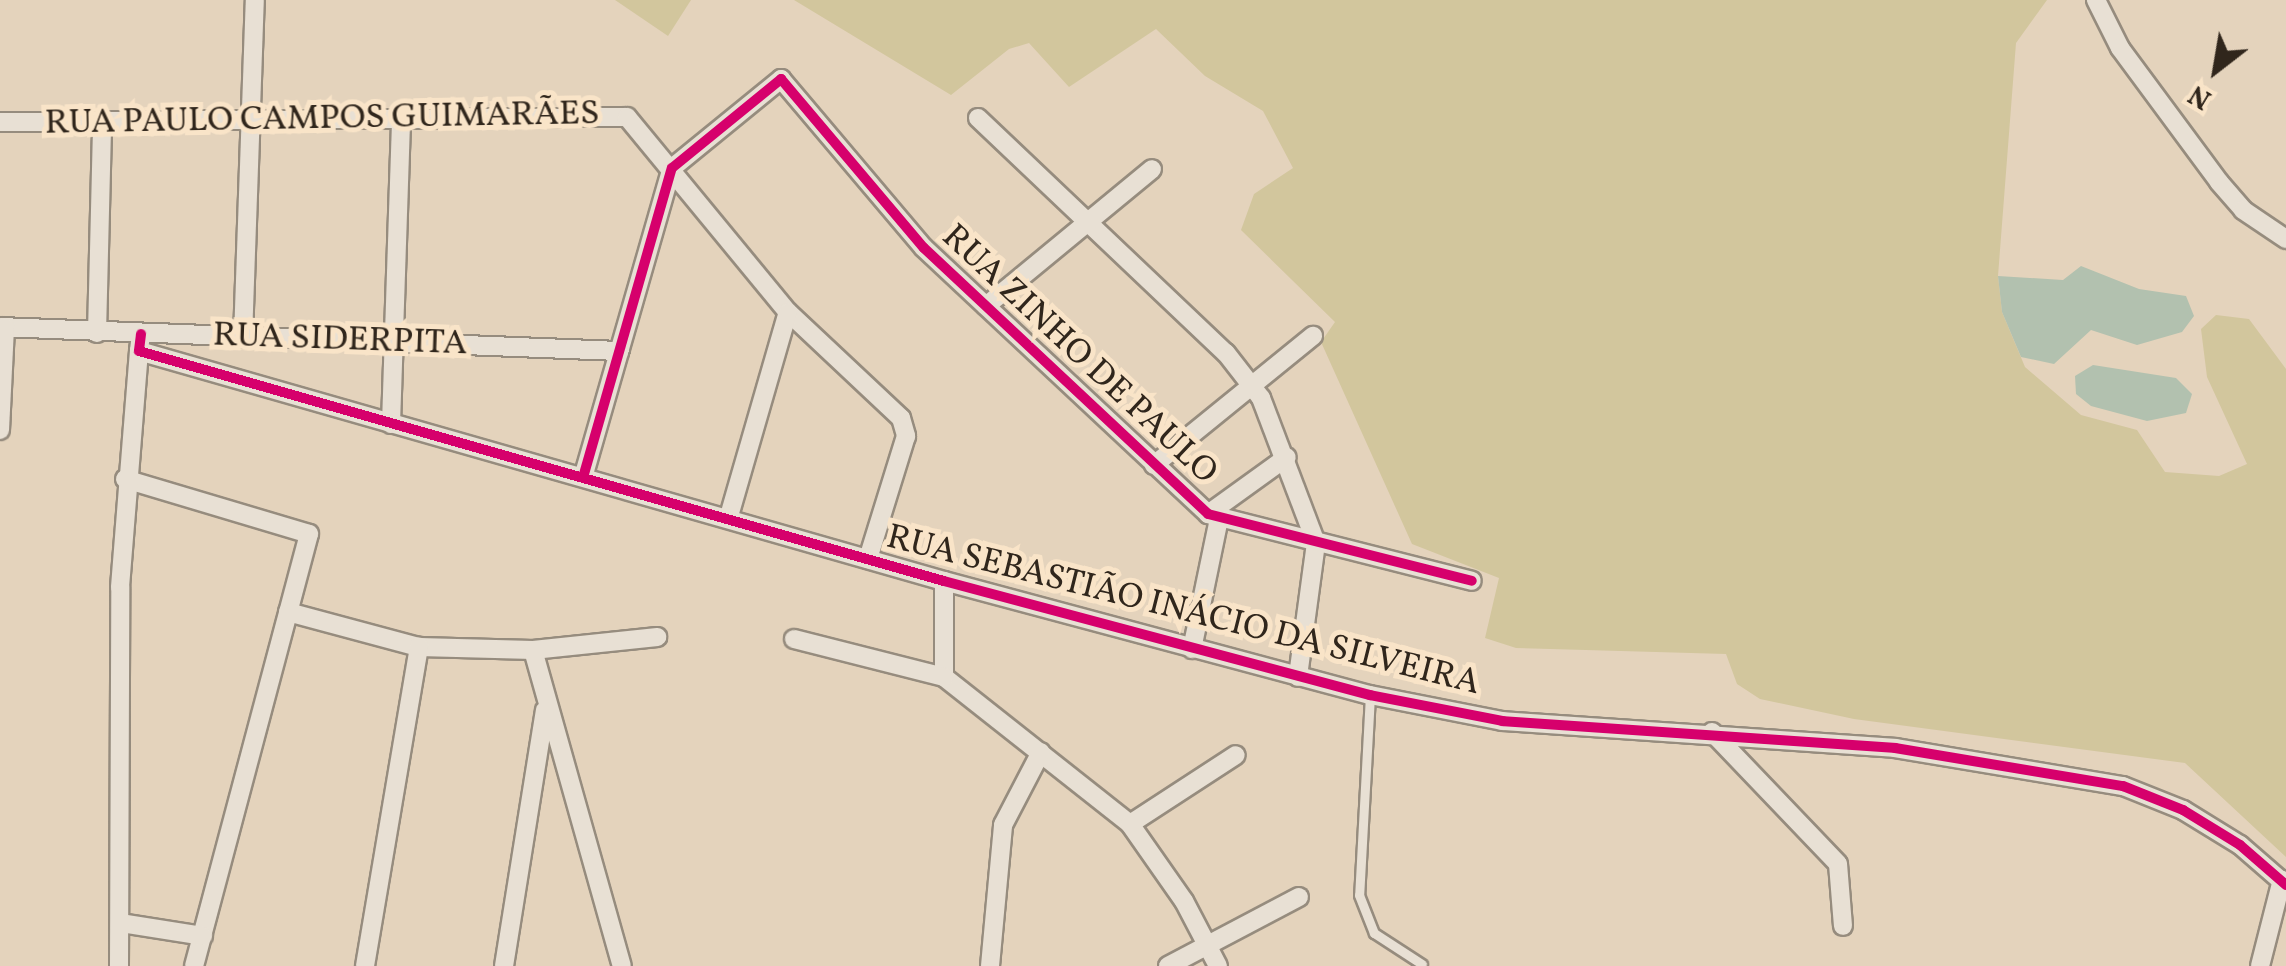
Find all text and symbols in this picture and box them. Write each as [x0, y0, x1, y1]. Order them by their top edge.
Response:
north arrow [2166, 20, 2266, 120]
text: N [2182, 74, 2219, 118]
street label: RUA PAULO CAMPOS GUIMARÃES [44, 93, 600, 145]
street label: RUA ZINHO DE PAULO [933, 216, 1225, 494]
street label: RUA SIDERPITA [212, 315, 468, 365]
street label: RUA SEBASTIÃO INÁCIO DA SILVEIRA [882, 517, 1484, 705]

